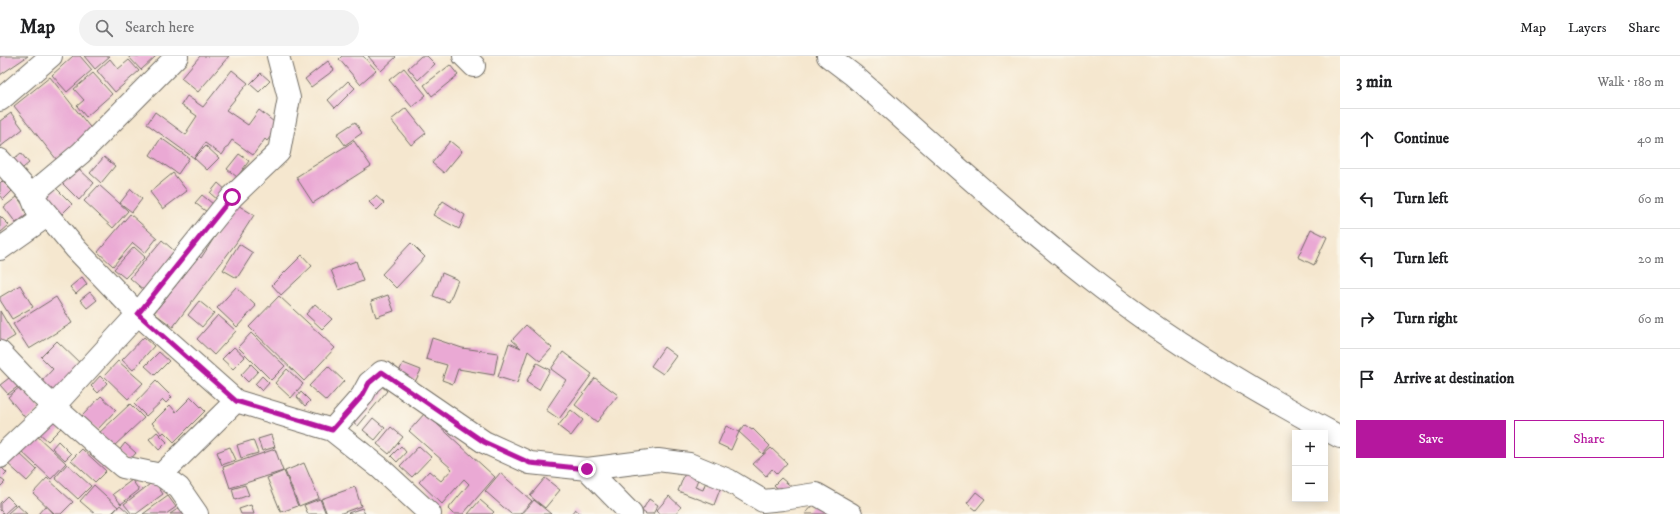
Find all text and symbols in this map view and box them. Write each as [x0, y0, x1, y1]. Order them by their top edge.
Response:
search box [79, 10, 359, 46]
text: Map [20, 16, 55, 39]
icon: search [93, 17, 115, 39]
text: Search here [125, 18, 194, 37]
text: Map [1520, 19, 1546, 37]
text: Layers [1568, 19, 1606, 37]
text: Share [1628, 19, 1660, 37]
text: 3 min [1356, 71, 1392, 93]
text: Walk · 180 m [1597, 74, 1664, 90]
icon: ahead [1356, 128, 1378, 150]
text: Continue [1394, 129, 1449, 148]
text: 40 m [1637, 131, 1664, 147]
route start [223, 188, 241, 206]
icon: left [1356, 188, 1378, 210]
text: Turn left [1394, 189, 1448, 208]
text: 60 m [1638, 191, 1664, 207]
icon: left [1356, 248, 1378, 270]
text: Turn left [1394, 249, 1448, 268]
text: 20 m [1638, 251, 1664, 267]
icon: right [1356, 308, 1378, 330]
text: Turn right [1394, 309, 1457, 328]
text: 60 m [1638, 311, 1664, 327]
icon: arrive [1356, 368, 1378, 390]
text: Arrive at destination [1394, 369, 1514, 388]
button: Save [1356, 420, 1506, 458]
button: Share [1514, 420, 1664, 458]
map controls [1292, 430, 1328, 502]
button: + [1292, 430, 1328, 466]
route end [578, 460, 596, 478]
button: − [1292, 466, 1328, 502]

